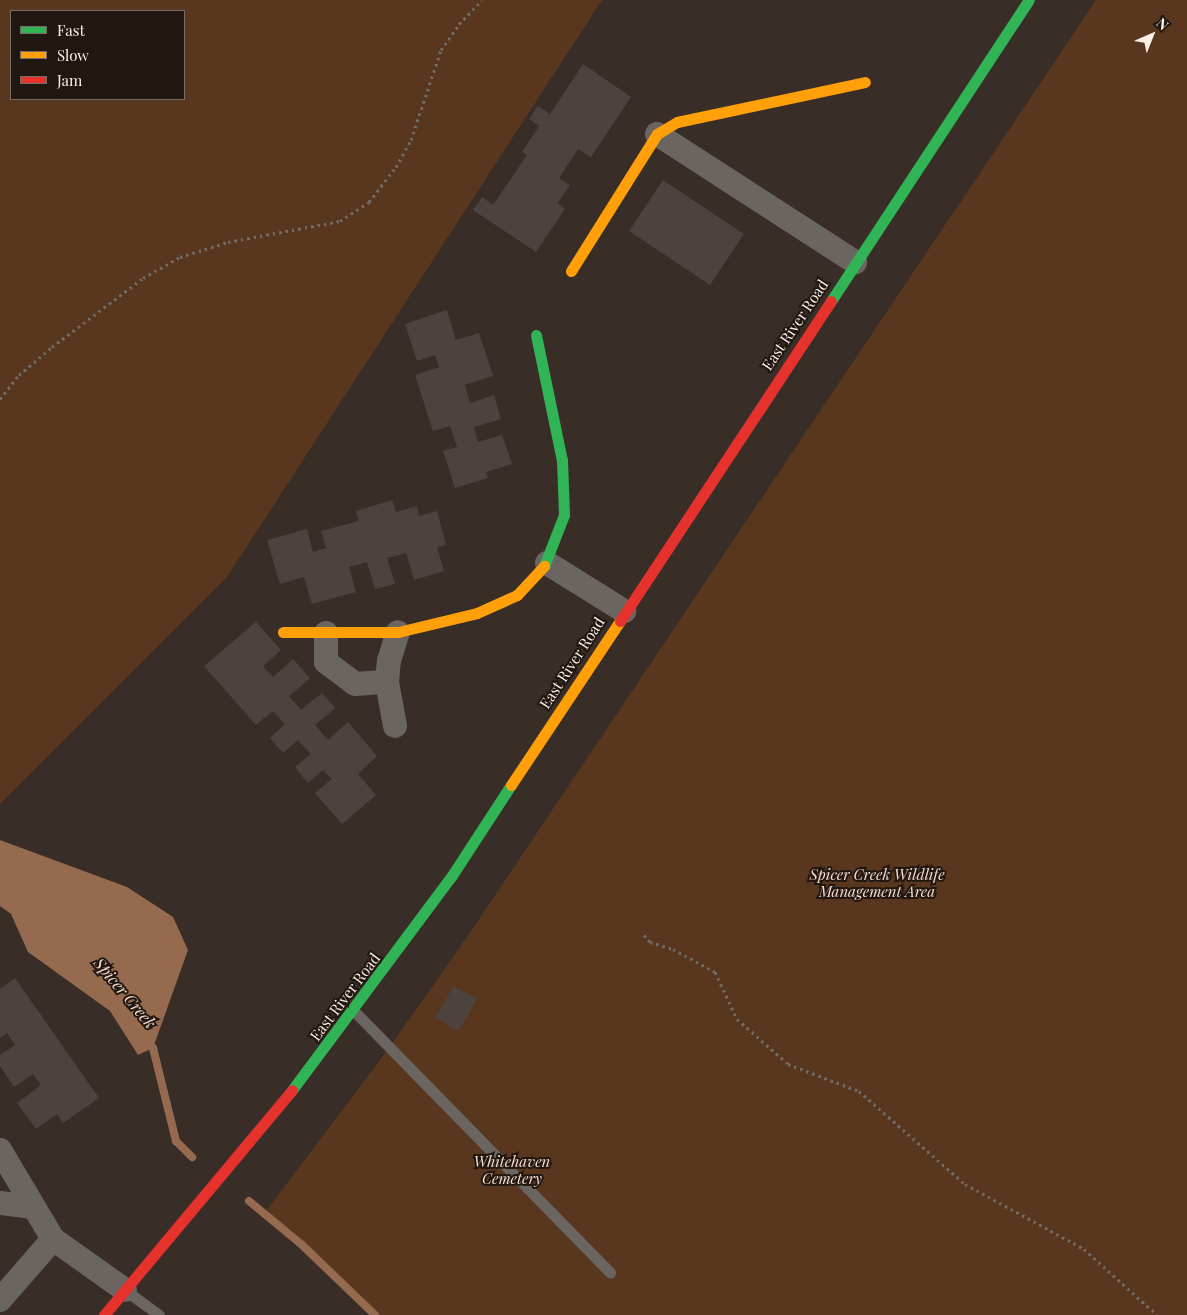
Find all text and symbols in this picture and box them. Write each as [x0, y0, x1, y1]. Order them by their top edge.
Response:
legend [10, 10, 185, 100]
north arrow [1127, 10, 1177, 60]
text: N [1153, 13, 1173, 34]
text: Fast [57, 20, 85, 40]
text: Slow [57, 45, 89, 65]
text: Jam [57, 70, 82, 90]
street label: East River Road [758, 276, 832, 374]
street label: East River Road [536, 614, 608, 712]
park label: Spicer Creek Wildlife Management Area [809, 865, 945, 900]
street label: East River Road [306, 949, 384, 1045]
water label: Spicer Creek [90, 954, 160, 1032]
park label: Whitehaven Cemetery [474, 1152, 550, 1187]

